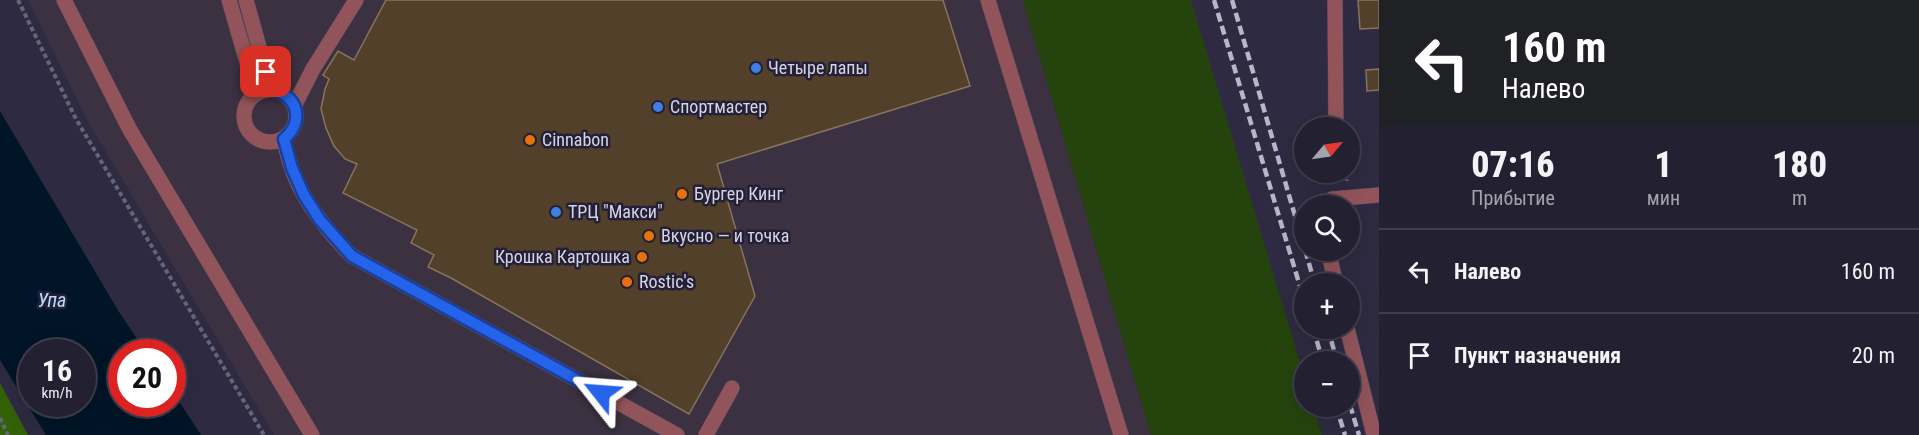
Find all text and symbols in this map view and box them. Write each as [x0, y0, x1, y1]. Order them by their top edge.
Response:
text: 160 m [1502, 23, 1607, 72]
icon: left [1403, 24, 1481, 102]
pin [240, 46, 291, 97]
icon: arrive [249, 55, 282, 88]
place label: Четыре лапы [768, 57, 868, 78]
marker: Четыре лапы [749, 61, 763, 75]
text: Налево [1502, 73, 1585, 105]
place label: Спортмастер [670, 96, 767, 117]
marker: Спортмастер [651, 100, 665, 114]
north arrow [1294, 117, 1360, 183]
map controls [1294, 117, 1360, 417]
place label: Cinnabon [542, 129, 609, 150]
marker: Cinnabon [523, 133, 537, 147]
text: 07:16 [1471, 144, 1555, 186]
text: 1 [1654, 144, 1673, 186]
text: 180 [1772, 144, 1827, 186]
place label: Бургер Кинг [694, 183, 783, 204]
text: Прибытие [1471, 186, 1555, 210]
text: мин [1647, 186, 1680, 210]
text: m [1792, 186, 1807, 210]
marker: Бургер Кинг [675, 187, 689, 201]
button: search [1294, 195, 1360, 261]
place label: ТРЦ "Макси" [568, 201, 663, 222]
marker: ТРЦ "Макси" [549, 205, 563, 219]
place label: Вкусно — и точка [661, 225, 789, 246]
marker: Вкусно — и точка [642, 229, 656, 243]
place label: Крошка Картошка [495, 246, 630, 267]
marker: Крошка Картошка [635, 250, 649, 264]
icon: left [1403, 255, 1436, 288]
text: Налево [1454, 259, 1521, 284]
text: 160 m [1841, 259, 1895, 284]
place label: Rostic's [639, 271, 694, 292]
button: + [1294, 273, 1360, 339]
marker: Rostic's [620, 275, 634, 289]
water label: Упа [38, 288, 66, 312]
speed limit sign: 20 [108, 339, 186, 417]
icon: arrive [1403, 339, 1436, 372]
text: Пункт назначения [1454, 343, 1621, 368]
text: 20 m [1852, 343, 1895, 368]
button: − [1294, 351, 1360, 417]
text: 16 [42, 353, 72, 388]
position arrow [569, 361, 633, 425]
text: km/h [42, 384, 72, 402]

